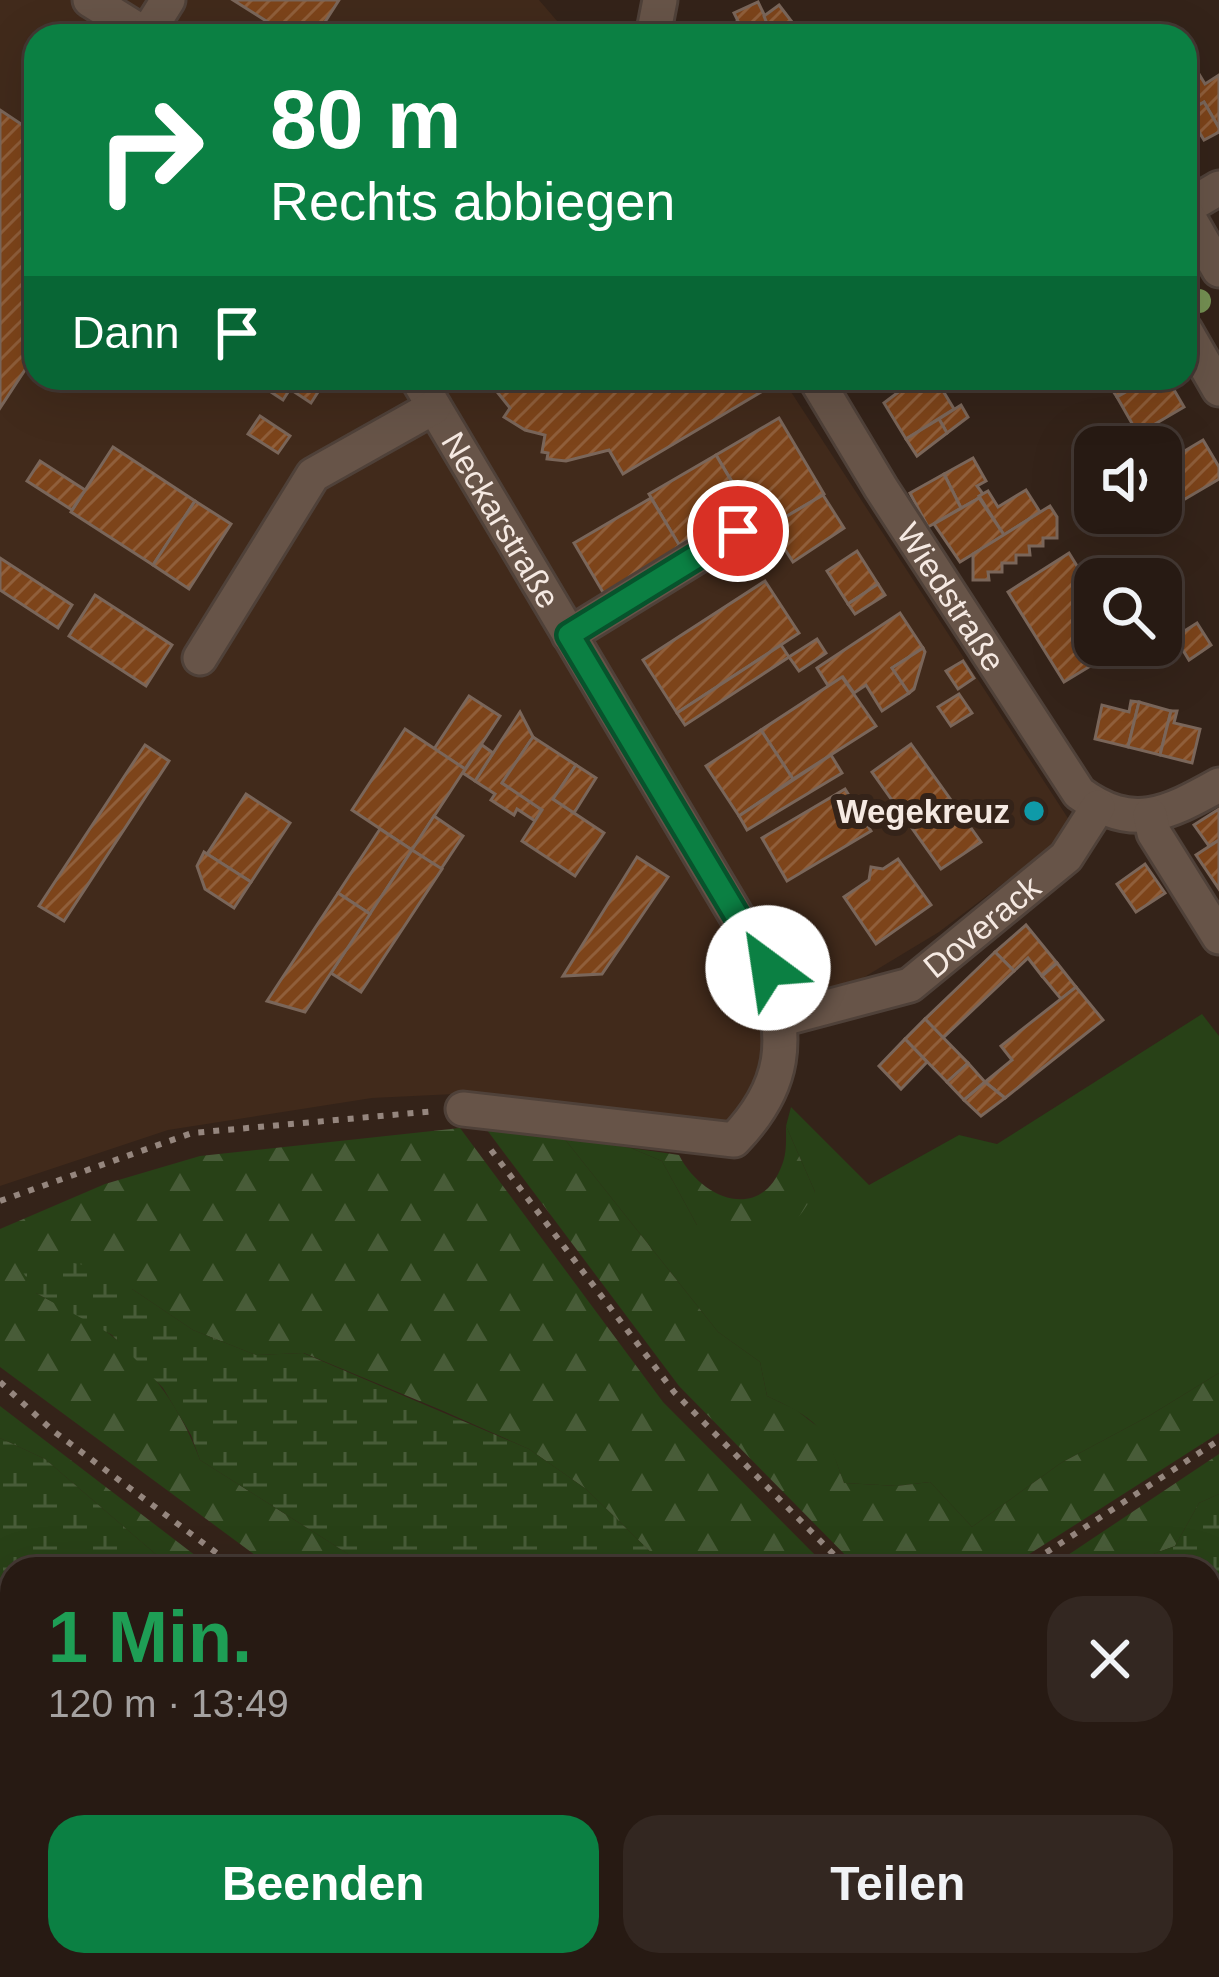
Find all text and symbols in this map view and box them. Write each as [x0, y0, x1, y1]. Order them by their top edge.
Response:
icon: right [72, 72, 228, 228]
text: 80 m [270, 72, 461, 166]
text: Rechts abbiegen [270, 171, 675, 231]
icon: arrive [204, 300, 270, 366]
text: Dann [72, 307, 180, 358]
street label: Neckarstraße [434, 426, 567, 615]
map controls [1074, 426, 1182, 666]
button: sound [1074, 426, 1182, 534]
pin [687, 480, 789, 582]
icon: arrive [705, 498, 771, 564]
street label: Wiedstraße [890, 516, 1013, 678]
button: search [1074, 558, 1182, 666]
place label: Wegekreuz [836, 793, 1010, 830]
marker: Wegekreuz [1021, 798, 1047, 824]
street label: Doverack [916, 868, 1048, 985]
position arrow [705, 905, 831, 1031]
button: close [1047, 1596, 1173, 1722]
text: 1 Min. [48, 1597, 252, 1677]
text: 120 m · 13:49 [48, 1682, 289, 1725]
button: Beenden [48, 1815, 599, 1953]
button: Teilen [623, 1815, 1173, 1953]

